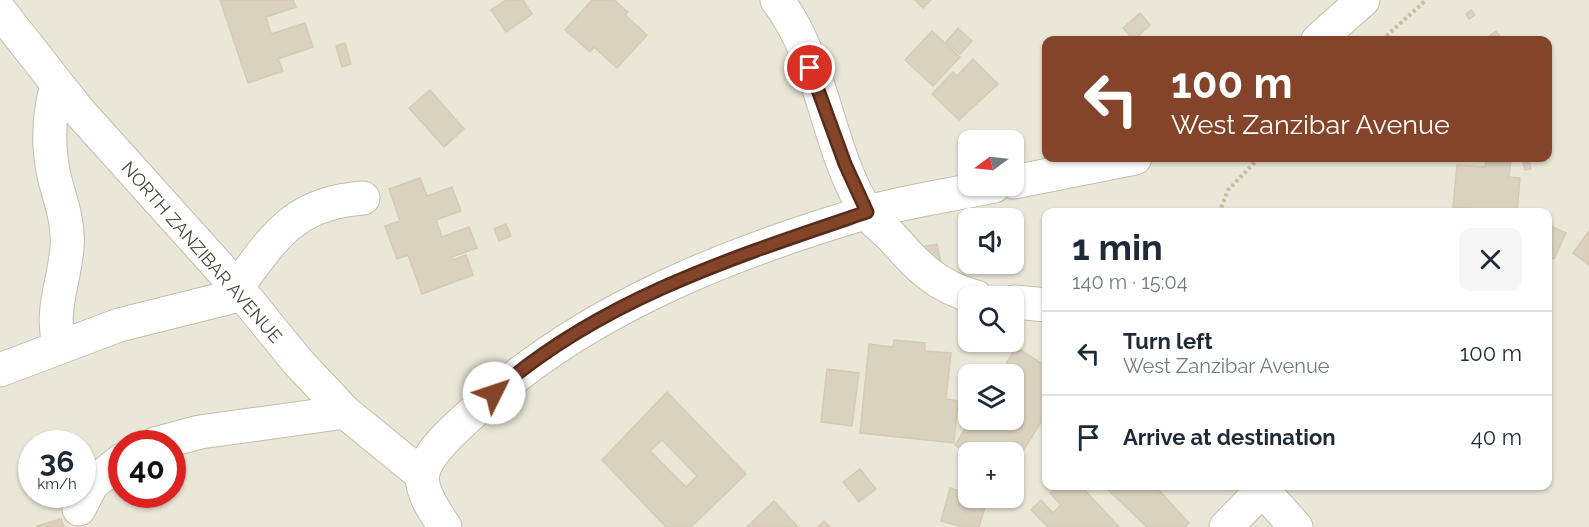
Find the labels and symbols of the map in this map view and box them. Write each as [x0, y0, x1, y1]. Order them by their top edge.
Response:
pin [784, 42, 835, 93]
north arrow [958, 130, 1024, 196]
street label: NORTH ZANZIBAR AVENUE [117, 157, 287, 347]
position arrow [462, 361, 526, 425]
speed limit sign: 40 [108, 430, 186, 508]

